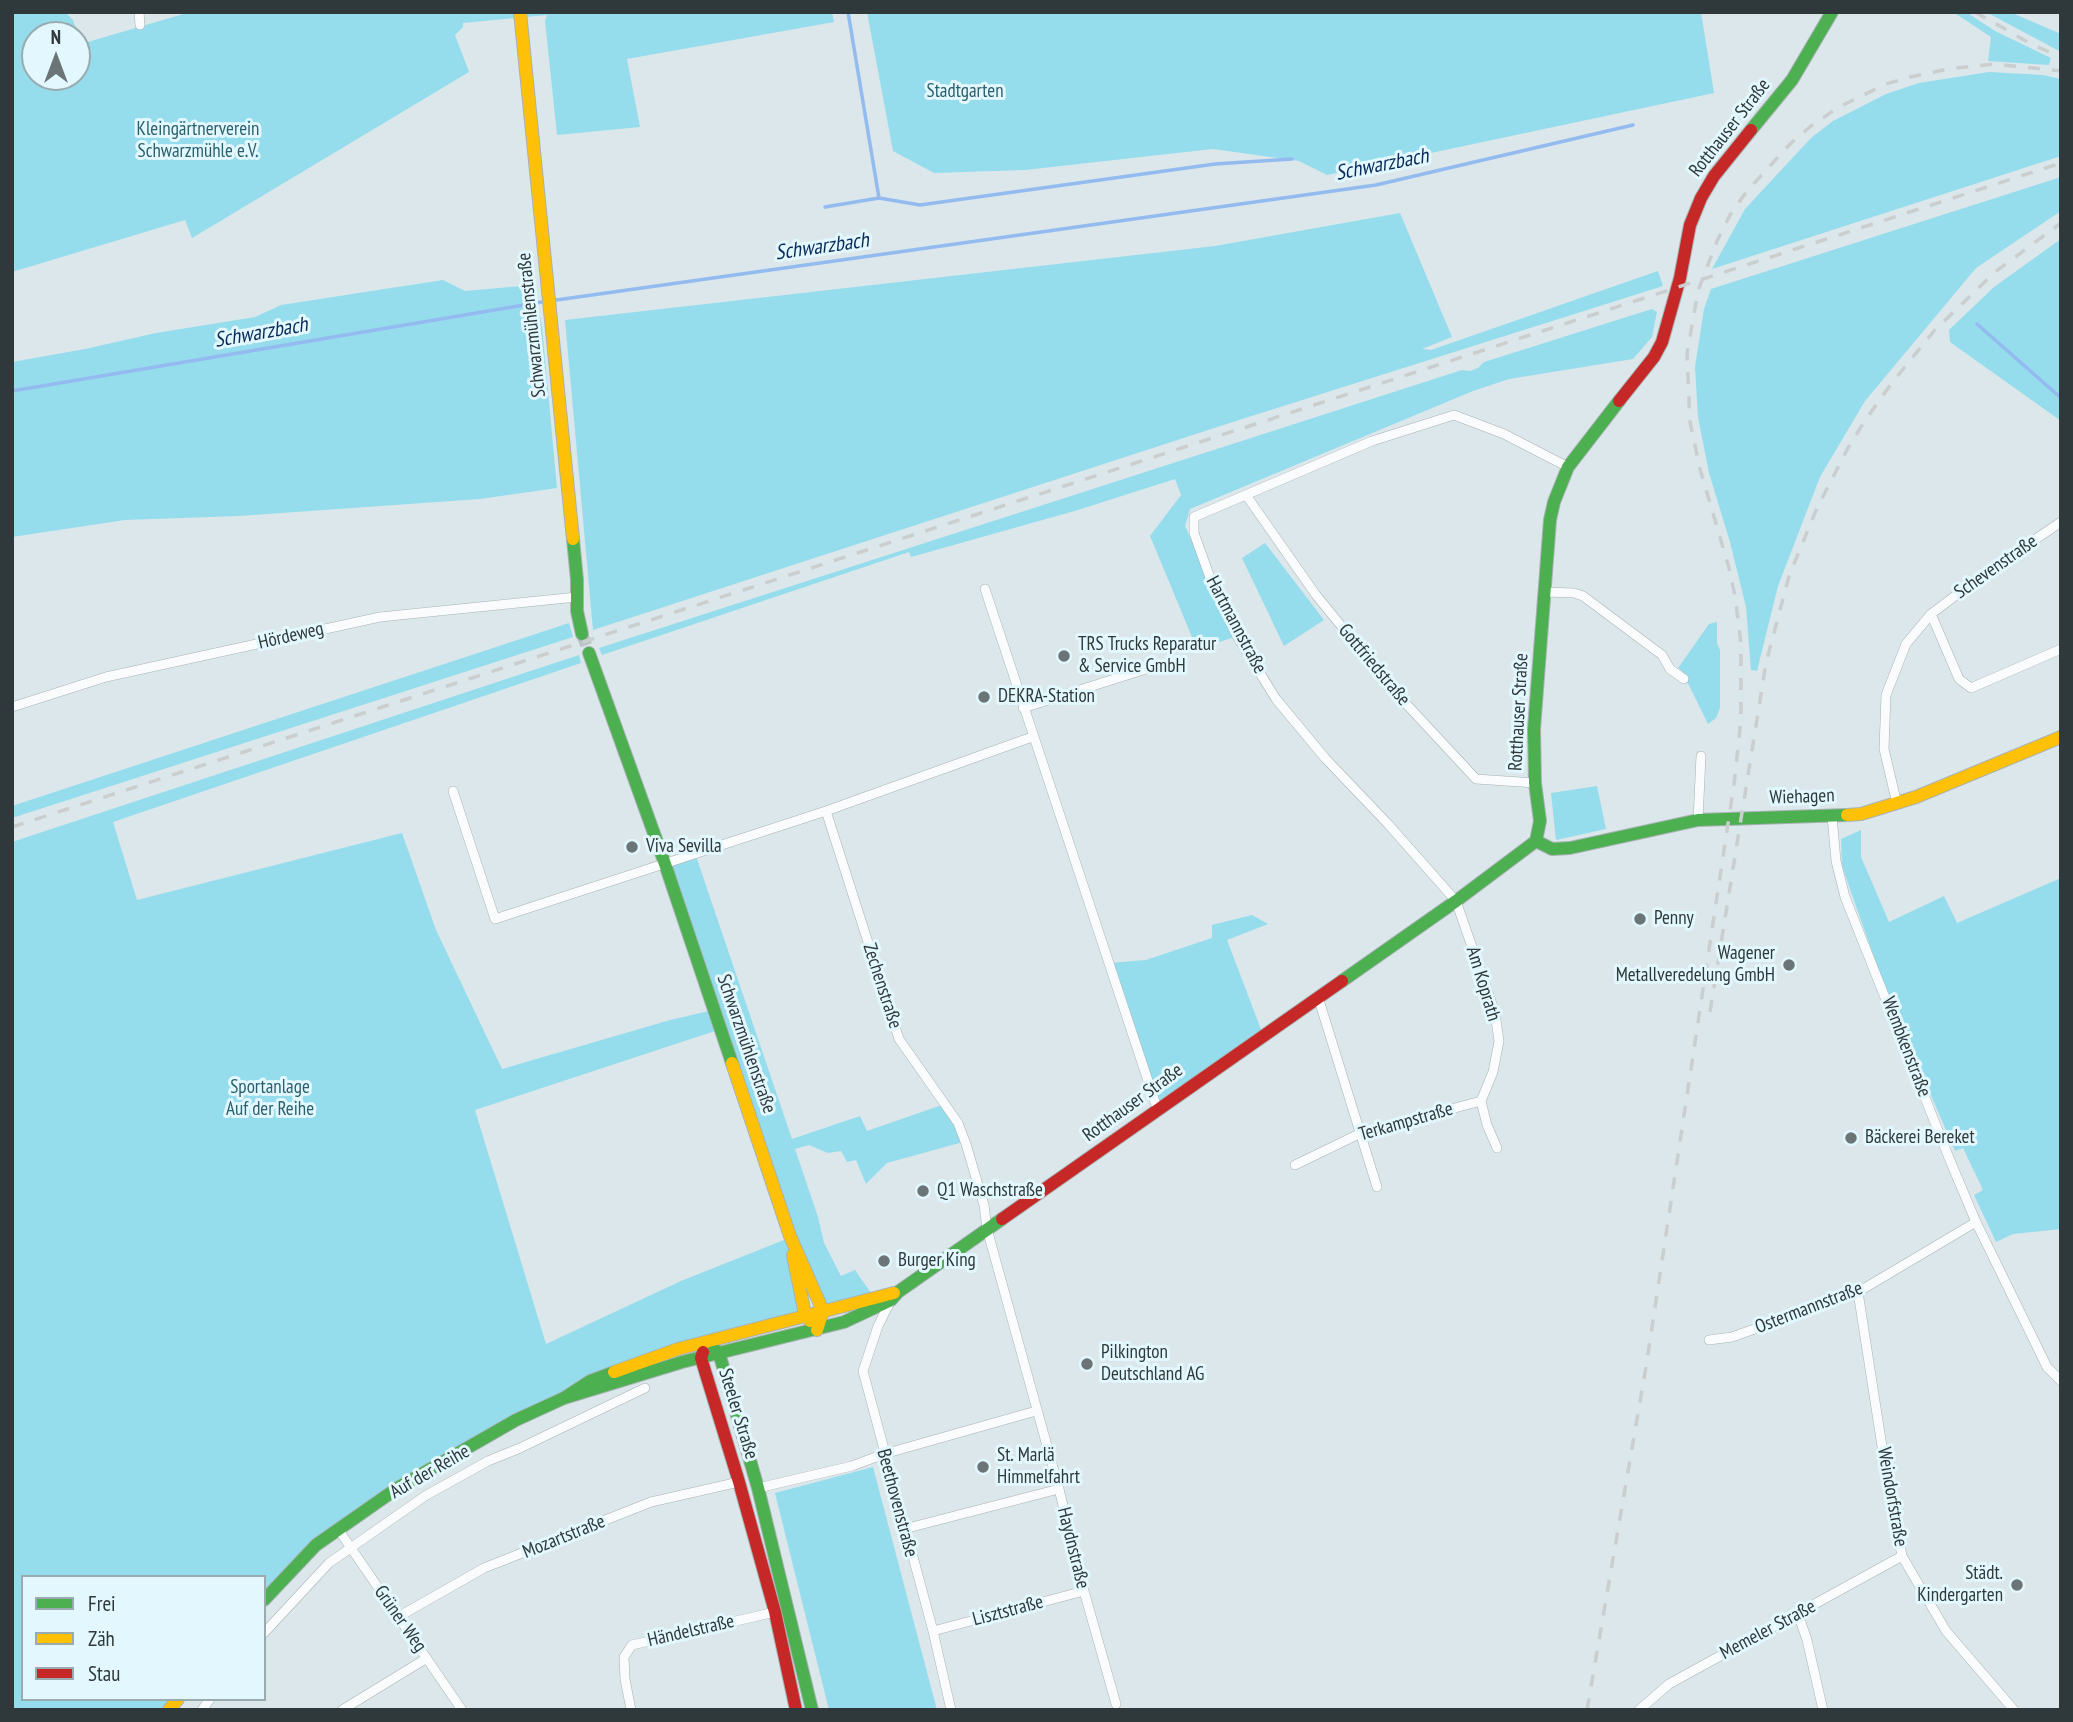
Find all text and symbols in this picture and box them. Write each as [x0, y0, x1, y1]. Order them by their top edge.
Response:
north arrow [21, 21, 91, 91]
text: N [51, 25, 61, 49]
street label: Rotthauser Straße [1685, 74, 1775, 182]
park label: Stadtgarten [927, 81, 1003, 103]
park label: Kleingärtnerverein Schwarzmühle e.V. [137, 119, 259, 163]
water label: Schwarzbach [1333, 144, 1431, 186]
water label: Schwarzbach [774, 228, 870, 266]
street label: Schwarzmühlenstraße [513, 252, 551, 398]
water label: Schwarzbach [213, 312, 309, 354]
street label: Schevenstraße [1950, 530, 2042, 604]
street label: Hartmannstraße [1201, 572, 1271, 678]
street label: Hördeweg [256, 617, 326, 655]
street label: Gottfriedstraße [1333, 619, 1415, 711]
place label: TRS Trucks Reparatur & Service GmbH [1078, 634, 1216, 678]
marker: TRS Trucks Reparatur & Service GmbH [1056, 648, 1072, 664]
street label: Rotthauser Straße [1505, 652, 1533, 772]
place label: DEKRA-Station [998, 686, 1095, 708]
marker: DEKRA-Station [976, 689, 992, 705]
street label: Wiehagen [1769, 784, 1835, 810]
place label: Viva Sevilla [646, 836, 722, 858]
marker: Viva Sevilla [624, 839, 640, 855]
place label: Penny [1654, 908, 1694, 930]
marker: Penny [1632, 911, 1648, 927]
street label: Zechenstraße [858, 941, 906, 1031]
place label: Wagener Metallveredelung GmbH [1616, 943, 1775, 987]
street label: Am Koprath [1461, 944, 1505, 1024]
marker: Wagener Metallveredelung GmbH [1781, 957, 1797, 973]
street label: Schwarzmühlenstraße [712, 972, 780, 1116]
street label: Wembkenstraße [1876, 994, 1936, 1100]
street label: Rotthauser Straße [1079, 1059, 1187, 1147]
park label: Sportanlage Auf der Reihe [226, 1077, 314, 1121]
street label: Terkampstraße [1356, 1098, 1456, 1146]
place label: Bäckerei Bereket [1865, 1127, 1975, 1149]
marker: Bäckerei Bereket [1843, 1130, 1859, 1146]
place label: Q1 Waschstraße [937, 1180, 1043, 1202]
marker: Q1 Waschstraße [915, 1183, 931, 1199]
place label: Burger King [898, 1250, 976, 1272]
marker: Burger King [876, 1253, 892, 1269]
street label: Ostermannstraße [1752, 1277, 1866, 1339]
place label: Pilkington Deutschland AG [1101, 1342, 1204, 1386]
marker: Pilkington Deutschland AG [1079, 1356, 1095, 1372]
street label: Steeler Straße [713, 1366, 763, 1462]
street label: Auf der Reihe [386, 1440, 474, 1504]
place label: St. Marlä Himmelfahrt [997, 1445, 1080, 1489]
street label: Beethovenstraße [872, 1446, 922, 1560]
street label: Weindorfstraße [1872, 1446, 1912, 1548]
marker: St. Marlä Himmelfahrt [975, 1459, 991, 1475]
street label: Haydnstraße [1052, 1505, 1094, 1591]
street label: Mozartstraße [519, 1510, 609, 1564]
place label: Städt. Kindergarten [1917, 1563, 2003, 1607]
legend [21, 1575, 266, 1701]
marker: Städt. Kindergarten [2009, 1577, 2025, 1593]
street label: Grüner Weg [369, 1581, 431, 1657]
text: Frei [88, 1590, 116, 1617]
street label: Lisztstraße [970, 1591, 1046, 1631]
street label: Memeler Straße [1716, 1595, 1820, 1665]
street label: Händelstraße [645, 1610, 737, 1652]
text: Zäh [88, 1625, 115, 1652]
text: Stau [88, 1660, 120, 1687]

